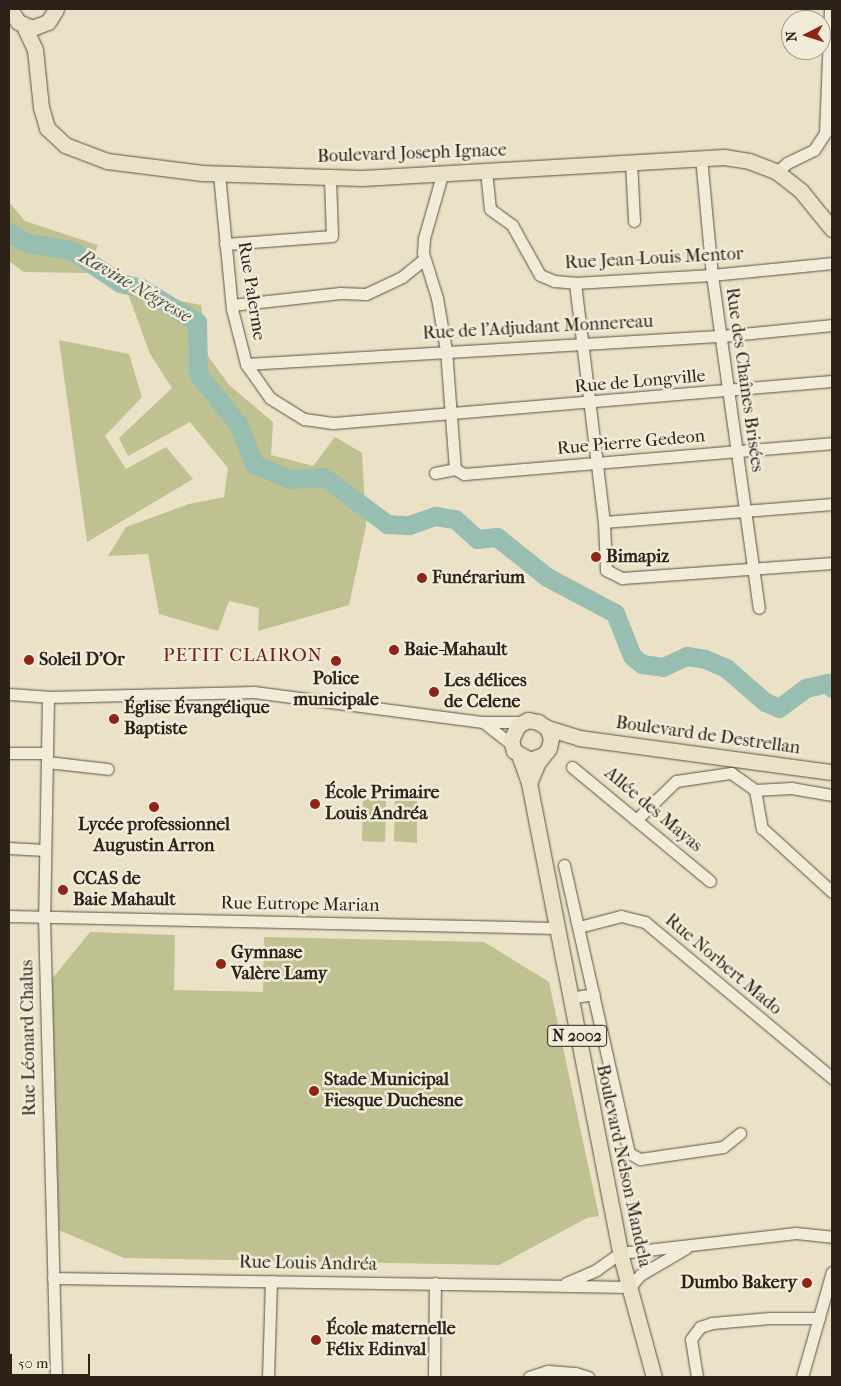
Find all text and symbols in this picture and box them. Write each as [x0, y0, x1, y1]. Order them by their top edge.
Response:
north arrow [781, 10, 831, 60]
text: N [783, 30, 800, 42]
street label: Boulevard Joseph Ignace [317, 140, 507, 168]
street label: Rue Palerme [233, 240, 269, 342]
street label: Rue Jean-Louis Mentor [564, 244, 744, 274]
water label: Ravine Négresse [75, 246, 195, 328]
street label: Rue des Chaînes Brisées [720, 286, 768, 474]
street label: Rue de l'Adjudant Monnereau [422, 311, 654, 345]
street label: Rue de Longville [574, 366, 706, 398]
street label: Rue Pierre Gedeon [556, 426, 706, 460]
place label: Bimapiz [606, 546, 669, 568]
marker: Bimapiz [590, 551, 602, 563]
place label: Funérarium [432, 567, 525, 589]
marker: Funérarium [416, 572, 428, 584]
place label: Baie-Mahault [404, 639, 507, 661]
marker: Baie-Mahault [388, 644, 400, 656]
district label: PETIT CLAIRON [161, 645, 325, 667]
place label: Soleil D'Or [39, 649, 125, 671]
marker: Soleil D'Or [23, 654, 35, 666]
marker: Police municipale [330, 655, 342, 667]
place label: Police municipale [293, 669, 379, 712]
place label: Les délices de Celene [444, 671, 527, 714]
marker: Les délices de Celene [428, 686, 440, 698]
place label: Église Évangélique Baptiste [124, 698, 270, 741]
street label: Boulevard de Destrellan [614, 712, 802, 760]
marker: Église Évangélique Baptiste [108, 713, 120, 725]
street label: Allée des Mayas [600, 763, 706, 857]
place label: École Primaire Louis Andréa [325, 783, 439, 826]
marker: École Primaire Louis Andréa [309, 798, 321, 810]
marker: Lycée professionnel Augustin Arron [148, 801, 160, 813]
place label: Lycée professionnel Augustin Arron [78, 815, 230, 858]
place label: CCAS de Baie Mahault [73, 869, 176, 912]
marker: CCAS de Baie Mahault [57, 884, 69, 896]
street label: Rue Eutrope Marian [220, 893, 380, 917]
street label: Rue Norbert Mado [660, 910, 786, 1020]
place label: Gymnase Valère Lamy [231, 943, 327, 986]
marker: Gymnase Valère Lamy [215, 958, 227, 970]
street label: Rue Léonard Chalus [17, 960, 41, 1116]
road number: N 2002 [547, 1022, 607, 1050]
street label: Boulevard Nelson Mandela [591, 1063, 655, 1269]
place label: Stade Municipal Fiesque Duchesne [324, 1070, 463, 1112]
marker: Stade Municipal Fiesque Duchesne [308, 1085, 320, 1097]
street label: Rue Louis Andréa [239, 1252, 377, 1276]
place label: Dumbo Bakery [681, 1272, 797, 1294]
marker: Dumbo Bakery [801, 1277, 813, 1289]
place label: École maternelle Félix Edinval [326, 1319, 456, 1362]
marker: École maternelle Félix Edinval [310, 1334, 322, 1346]
scale bar [12, 1344, 92, 1376]
text: 50 m [18, 1354, 48, 1372]

